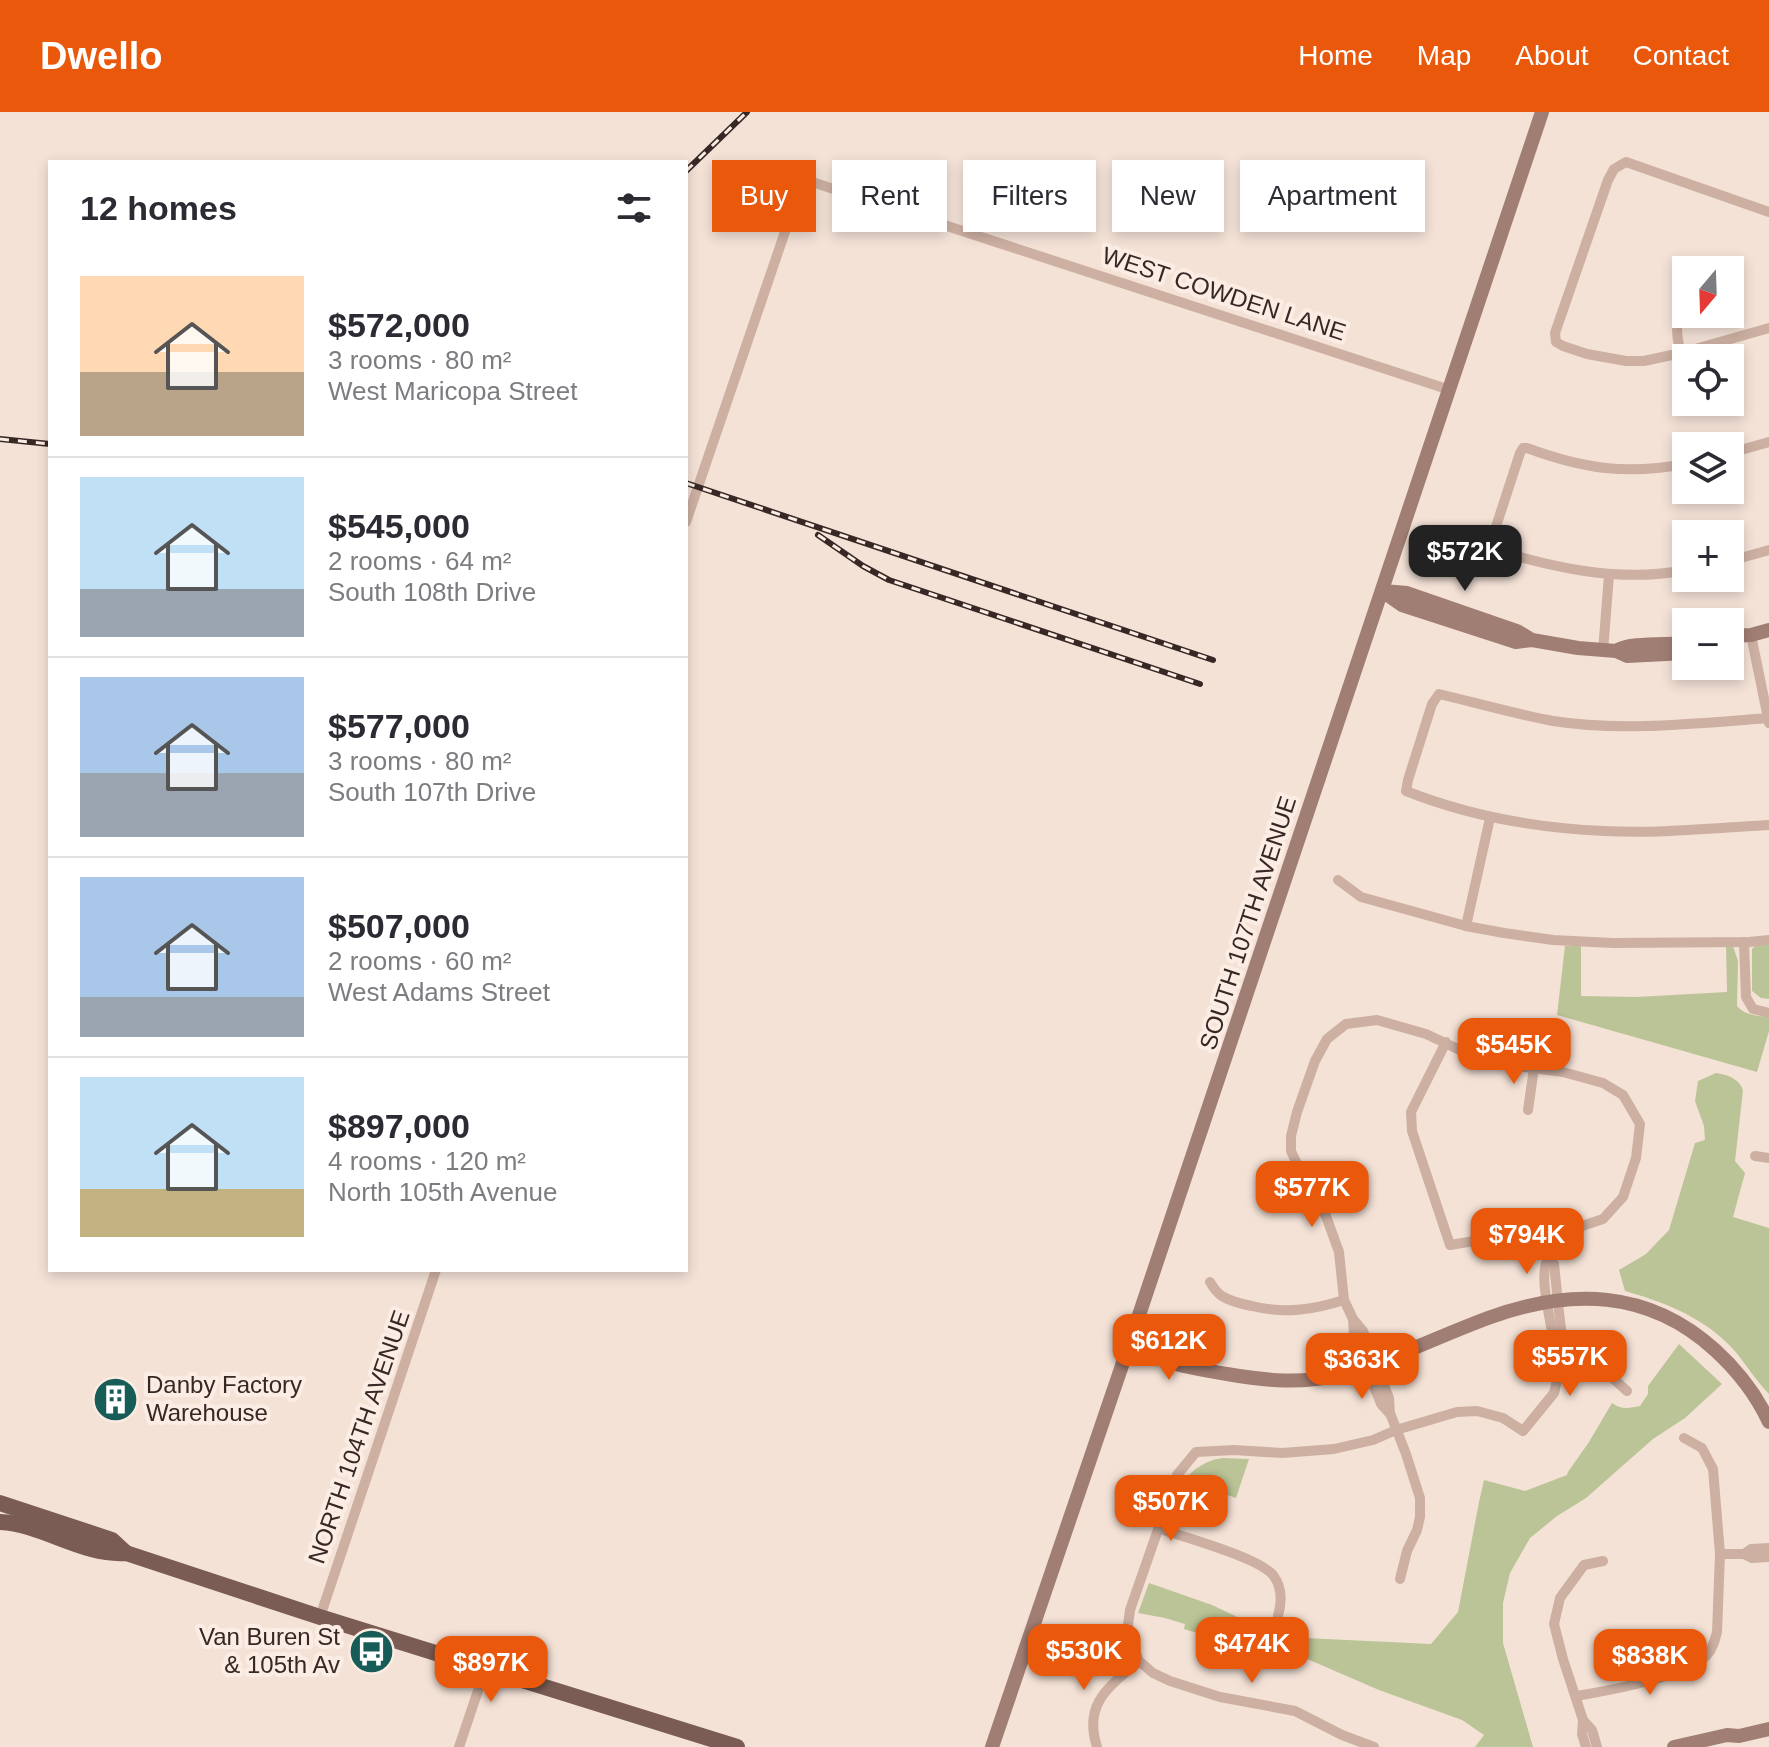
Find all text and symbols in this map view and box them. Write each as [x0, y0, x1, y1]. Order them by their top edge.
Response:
text: Dwello [40, 35, 162, 77]
text: Home [1298, 40, 1373, 71]
text: Map [1417, 40, 1471, 71]
text: About [1515, 40, 1589, 71]
text: Contact [1633, 40, 1729, 71]
chip: Buy [712, 160, 816, 232]
chip: Rent [832, 160, 947, 232]
chip: Filters [963, 160, 1096, 232]
chip: New [1112, 160, 1224, 232]
chip: Apartment [1240, 160, 1425, 232]
icon: filters [612, 186, 656, 230]
text: 12 homes [80, 189, 237, 227]
street label: WEST COWDEN LANE [1099, 241, 1349, 346]
north arrow [1672, 256, 1744, 328]
map controls [1672, 256, 1744, 680]
text: $572,000 [328, 306, 470, 344]
icon: home [144, 308, 240, 404]
button: locate [1672, 344, 1744, 416]
text: 3 rooms · 80 m² [328, 345, 512, 375]
text: West Maricopa Street [328, 376, 578, 406]
button: layers [1672, 432, 1744, 504]
text: $545,000 [328, 507, 470, 545]
icon: home [144, 509, 240, 605]
button: + [1672, 520, 1744, 592]
pin: $572K [1409, 525, 1521, 593]
text: $572K [1427, 536, 1503, 566]
text: 2 rooms · 64 m² [328, 546, 512, 576]
text: South 108th Drive [328, 577, 536, 607]
button: − [1672, 608, 1744, 680]
text: $577,000 [328, 707, 470, 745]
icon: home [144, 709, 240, 805]
text: 3 rooms · 80 m² [328, 746, 512, 776]
text: South 107th Drive [328, 777, 536, 807]
street label: SOUTH 107TH AVENUE [1194, 793, 1301, 1053]
text: $507,000 [328, 907, 470, 945]
icon: home [144, 909, 240, 1005]
text: 2 rooms · 60 m² [328, 946, 512, 976]
text: West Adams Street [328, 977, 550, 1007]
pin: $545K [1458, 1018, 1570, 1086]
text: $545K [1476, 1029, 1552, 1059]
text: $897,000 [328, 1107, 470, 1145]
icon: home [144, 1109, 240, 1205]
text: 4 rooms · 120 m² [328, 1146, 526, 1176]
pin: $577K [1256, 1161, 1368, 1229]
text: $577K [1274, 1172, 1350, 1202]
text: North 105th Avenue [328, 1177, 557, 1207]
pin: $794K [1471, 1208, 1583, 1276]
text: $794K [1489, 1219, 1565, 1249]
street label: NORTH 104TH AVENUE [302, 1307, 415, 1567]
pin: $612K [1113, 1314, 1225, 1382]
text: $612K [1131, 1325, 1207, 1355]
pin: $557K [1514, 1330, 1626, 1398]
pin: $363K [1306, 1333, 1418, 1401]
text: $557K [1532, 1341, 1608, 1371]
text: $363K [1324, 1344, 1400, 1374]
place label: Danby Factory Warehouse [146, 1371, 302, 1426]
building icon: Danby Factory Warehouse [91, 1375, 139, 1423]
pin: $507K [1115, 1475, 1227, 1543]
text: $507K [1133, 1486, 1209, 1516]
pin: $474K [1196, 1617, 1308, 1685]
place label: Van Buren St & 105th Av [199, 1623, 340, 1678]
pin: $530K [1028, 1624, 1140, 1692]
bus stop icon: Van Buren St & 105th Av [347, 1627, 395, 1675]
text: $474K [1214, 1628, 1290, 1658]
pin: $838K [1594, 1629, 1706, 1697]
text: $530K [1046, 1635, 1122, 1665]
pin: $897K [435, 1636, 547, 1704]
text: $838K [1612, 1640, 1688, 1670]
text: $897K [453, 1647, 529, 1677]

